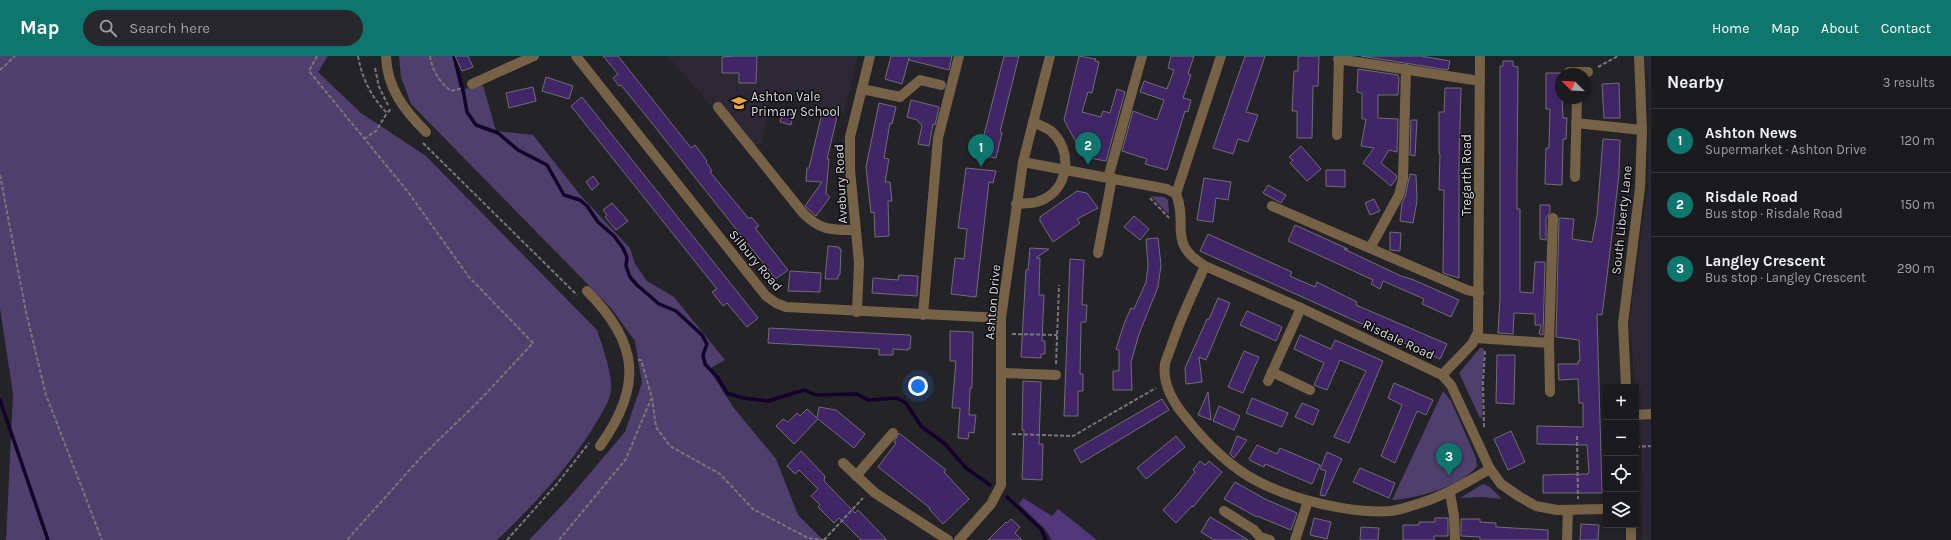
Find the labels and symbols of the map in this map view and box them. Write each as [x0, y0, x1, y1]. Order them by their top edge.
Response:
north arrow [1555, 68, 1591, 104]
place label: Ashton Vale Primary School [751, 89, 840, 119]
school or university icon: Ashton Vale Primary School [730, 94, 748, 112]
pin: 2 [1075, 132, 1101, 165]
pin: 1 [968, 134, 994, 167]
street label: Tregarth Road [1459, 134, 1474, 216]
street label: Avebury Road [831, 144, 850, 224]
street label: South Liberty Lane [1608, 165, 1635, 275]
street label: Silbury Road [726, 227, 785, 294]
street label: Ashton Drive [982, 263, 1003, 340]
street label: Risdale Road [1361, 316, 1437, 362]
your location [908, 376, 928, 396]
pin: 3 [1436, 443, 1462, 476]

